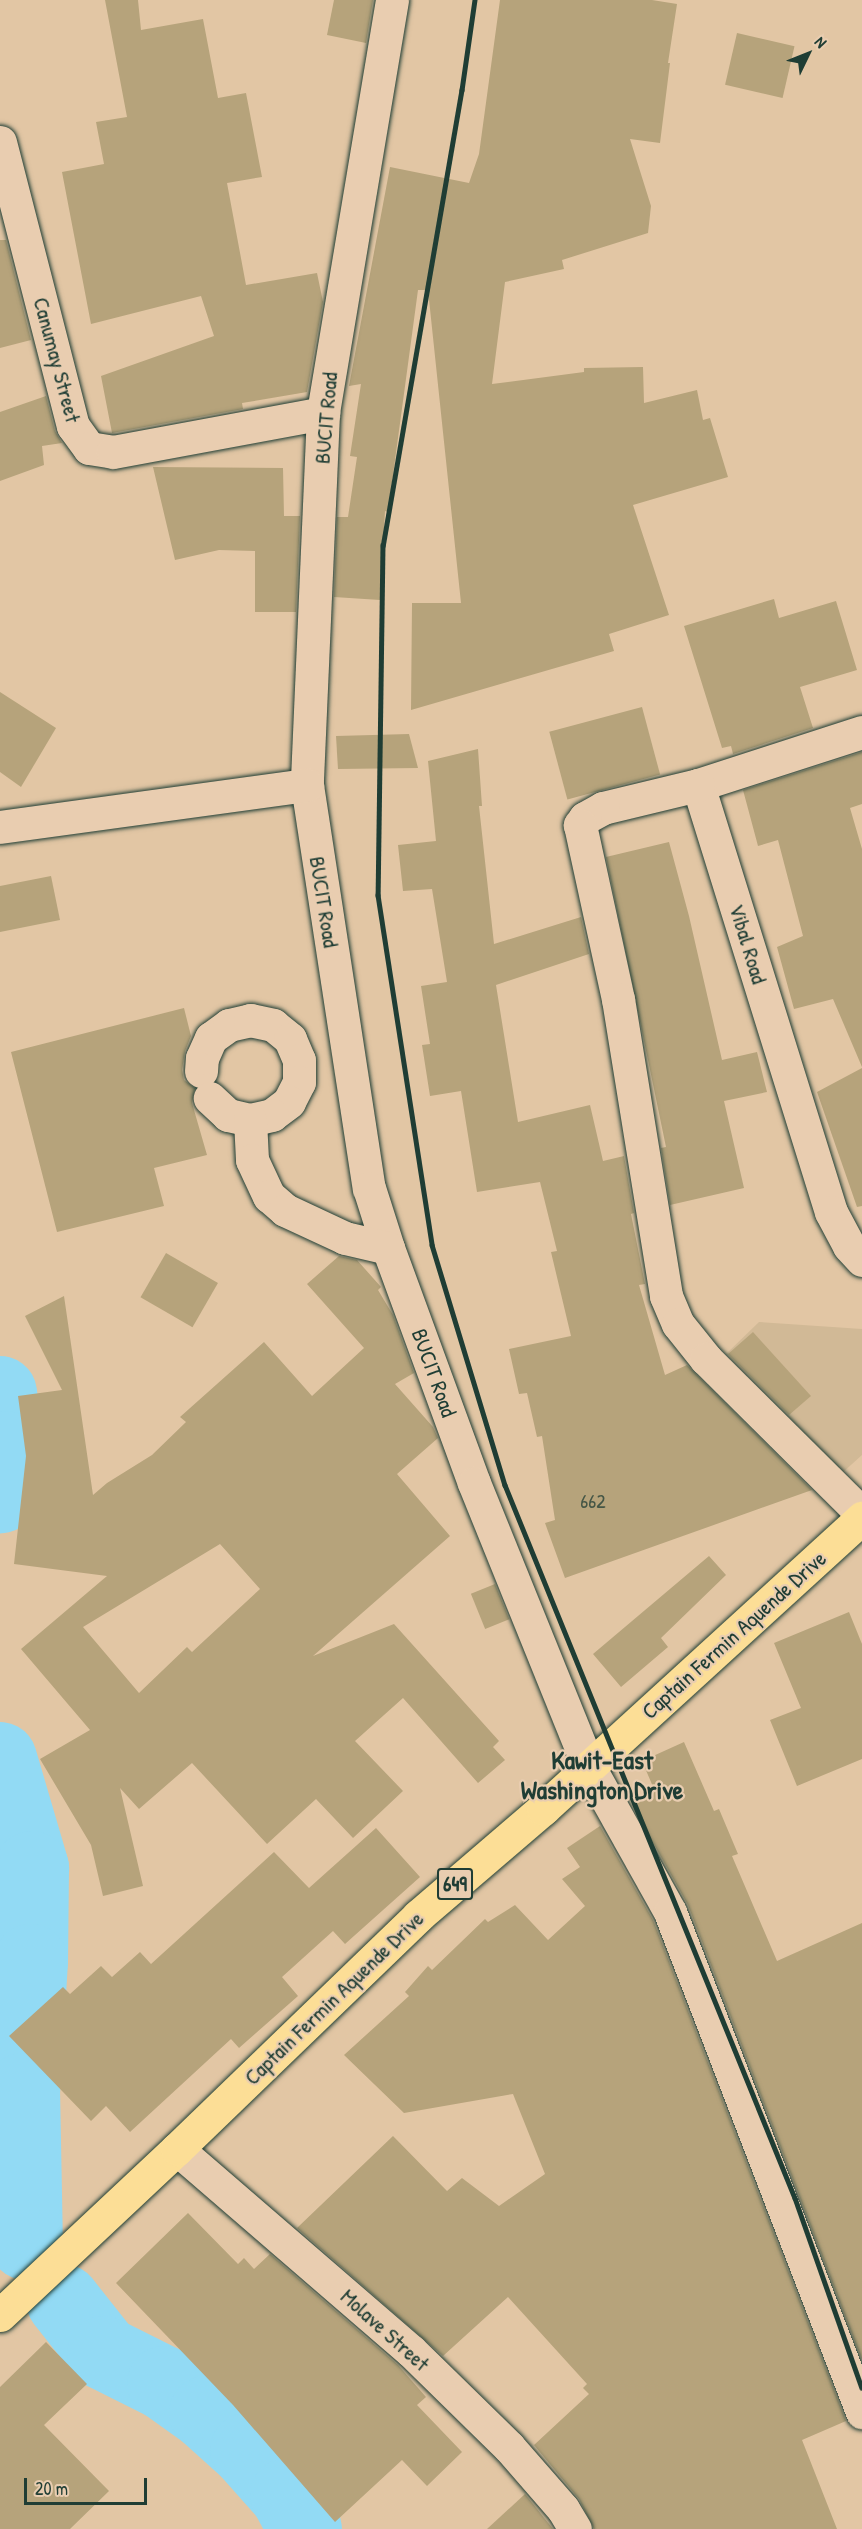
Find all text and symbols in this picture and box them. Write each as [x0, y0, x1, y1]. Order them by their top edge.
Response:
north arrow [778, 24, 838, 84]
text: N [810, 31, 832, 52]
street label: Canumay Street [28, 294, 86, 426]
street label: BUCIT Road [309, 371, 343, 465]
street label: BUCIT Road [304, 855, 344, 949]
street label: Vibal Road [723, 901, 773, 987]
street label: BUCIT Road [406, 1325, 462, 1421]
house number: 662 [580, 1488, 606, 1512]
street label: Captain Fermin Aquende Drive [636, 1545, 832, 1725]
district label: Kawit-East Washington Drive [521, 1744, 683, 1805]
road number: 649 [437, 1866, 473, 1902]
street label: Captain Fermin Aquende Drive [239, 1906, 429, 2090]
street label: Molave Street [335, 2283, 435, 2377]
scale bar [27, 2466, 150, 2504]
text: 20 m [35, 2476, 68, 2501]

